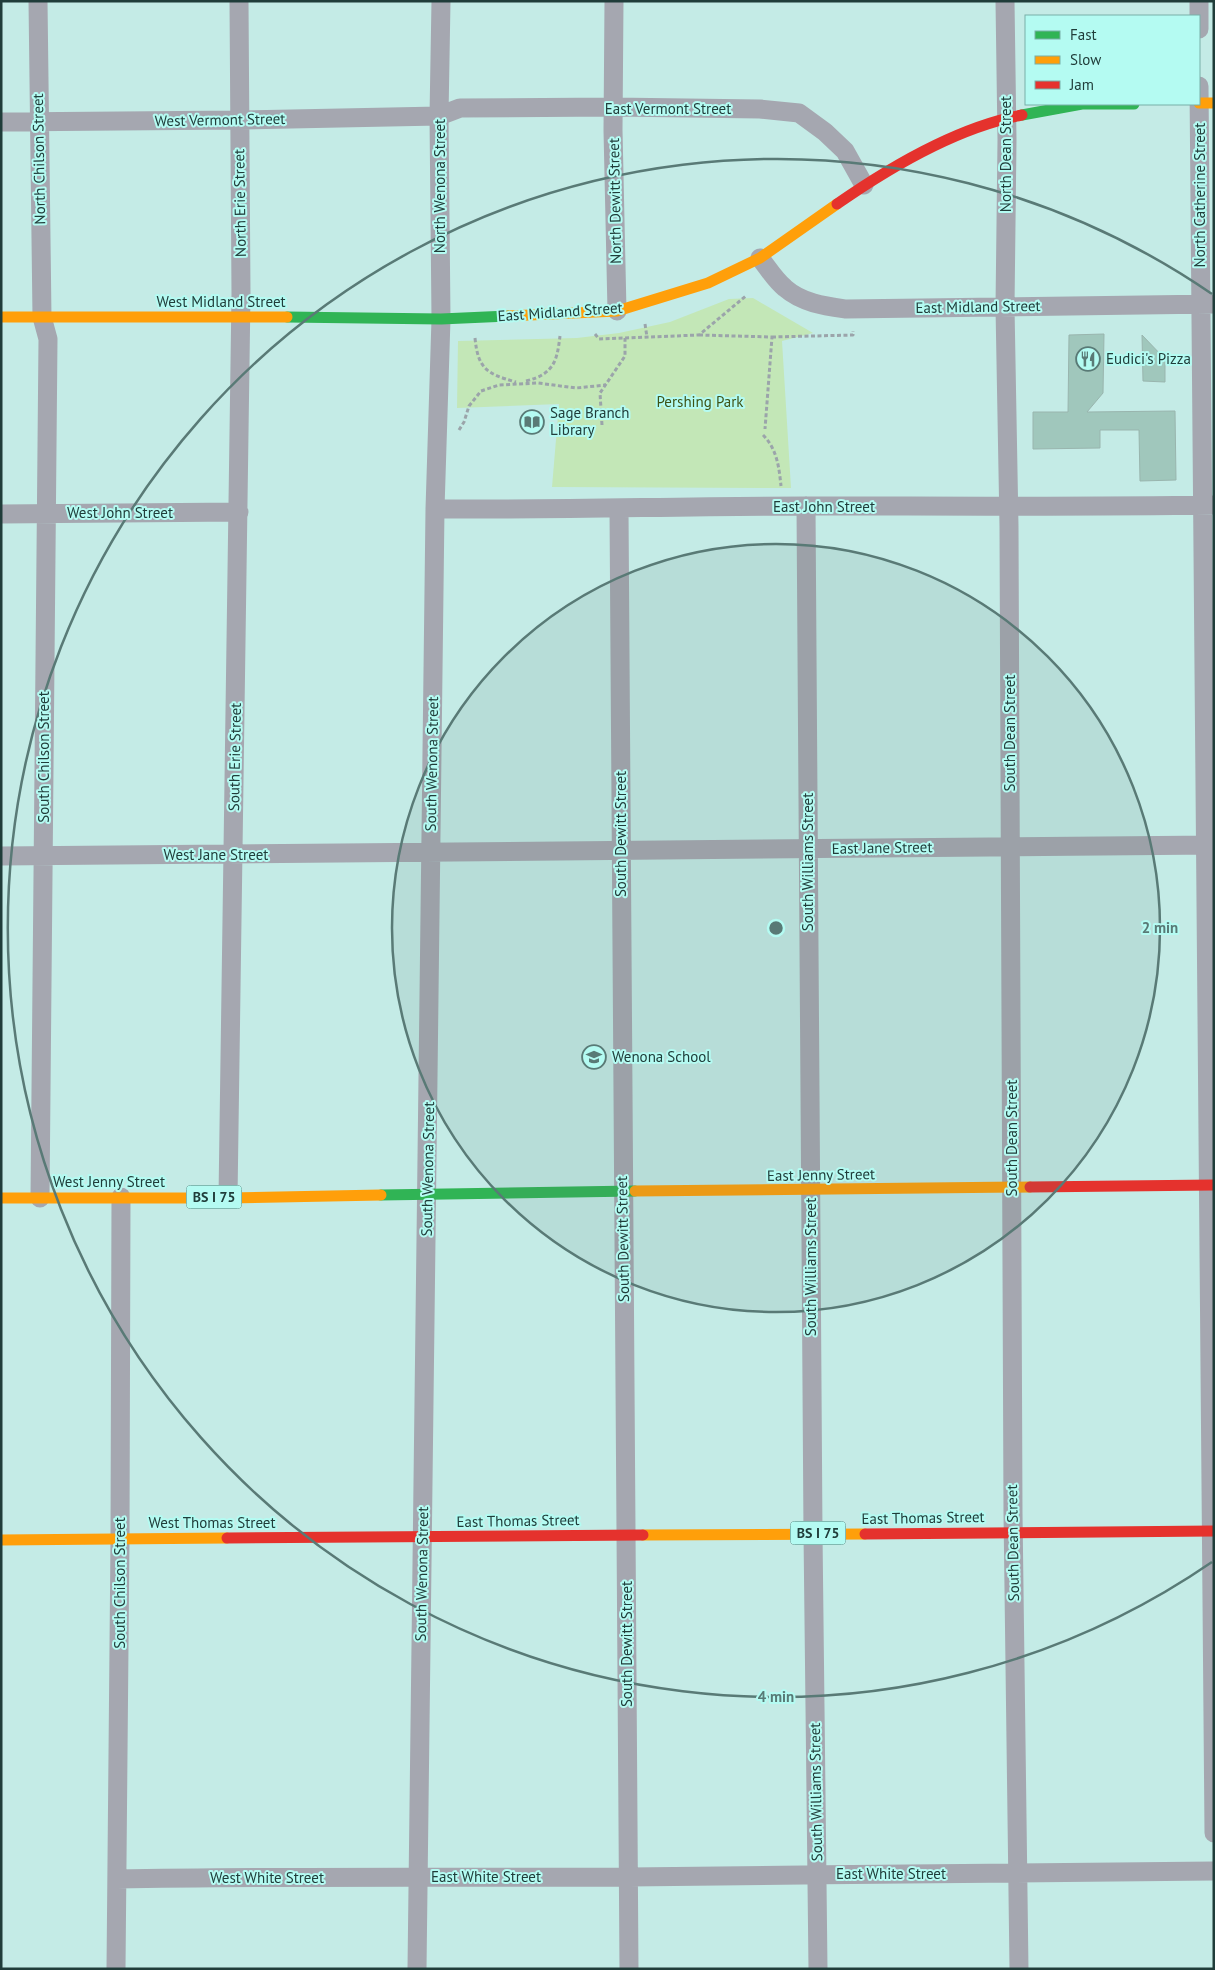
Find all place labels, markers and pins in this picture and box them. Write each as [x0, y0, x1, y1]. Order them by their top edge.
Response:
restaurant icon: Eudici's Pizza [1075, 346, 1101, 372]
place label: Eudici's Pizza [1106, 349, 1191, 368]
place label: Sage Branch Library [550, 403, 630, 439]
library icon: Sage Branch Library [519, 409, 545, 435]
centre of rings [767, 919, 785, 937]
school or university icon: Wenona School [581, 1044, 607, 1070]
place label: Wenona School [612, 1047, 711, 1066]

